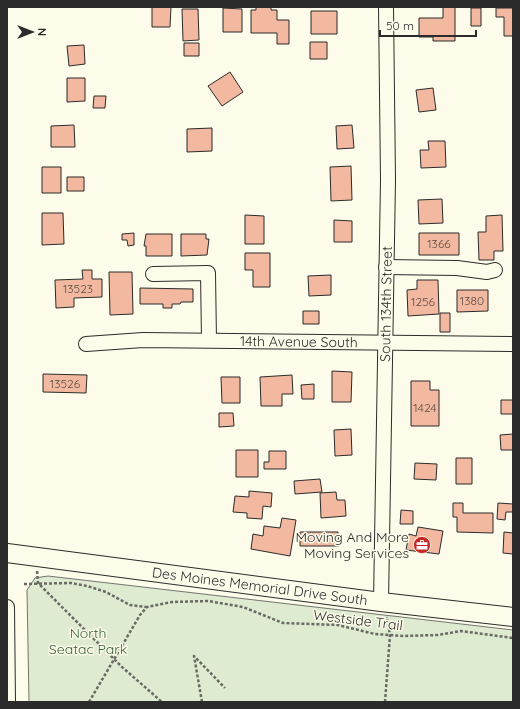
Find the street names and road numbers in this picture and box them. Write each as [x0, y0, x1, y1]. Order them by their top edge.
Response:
street label: South 134th Street [376, 246, 396, 362]
street label: 14th Avenue South [240, 332, 358, 351]
street label: Des Moines Memorial Drive South [151, 563, 369, 609]
street label: Westside Trail [312, 606, 404, 634]

